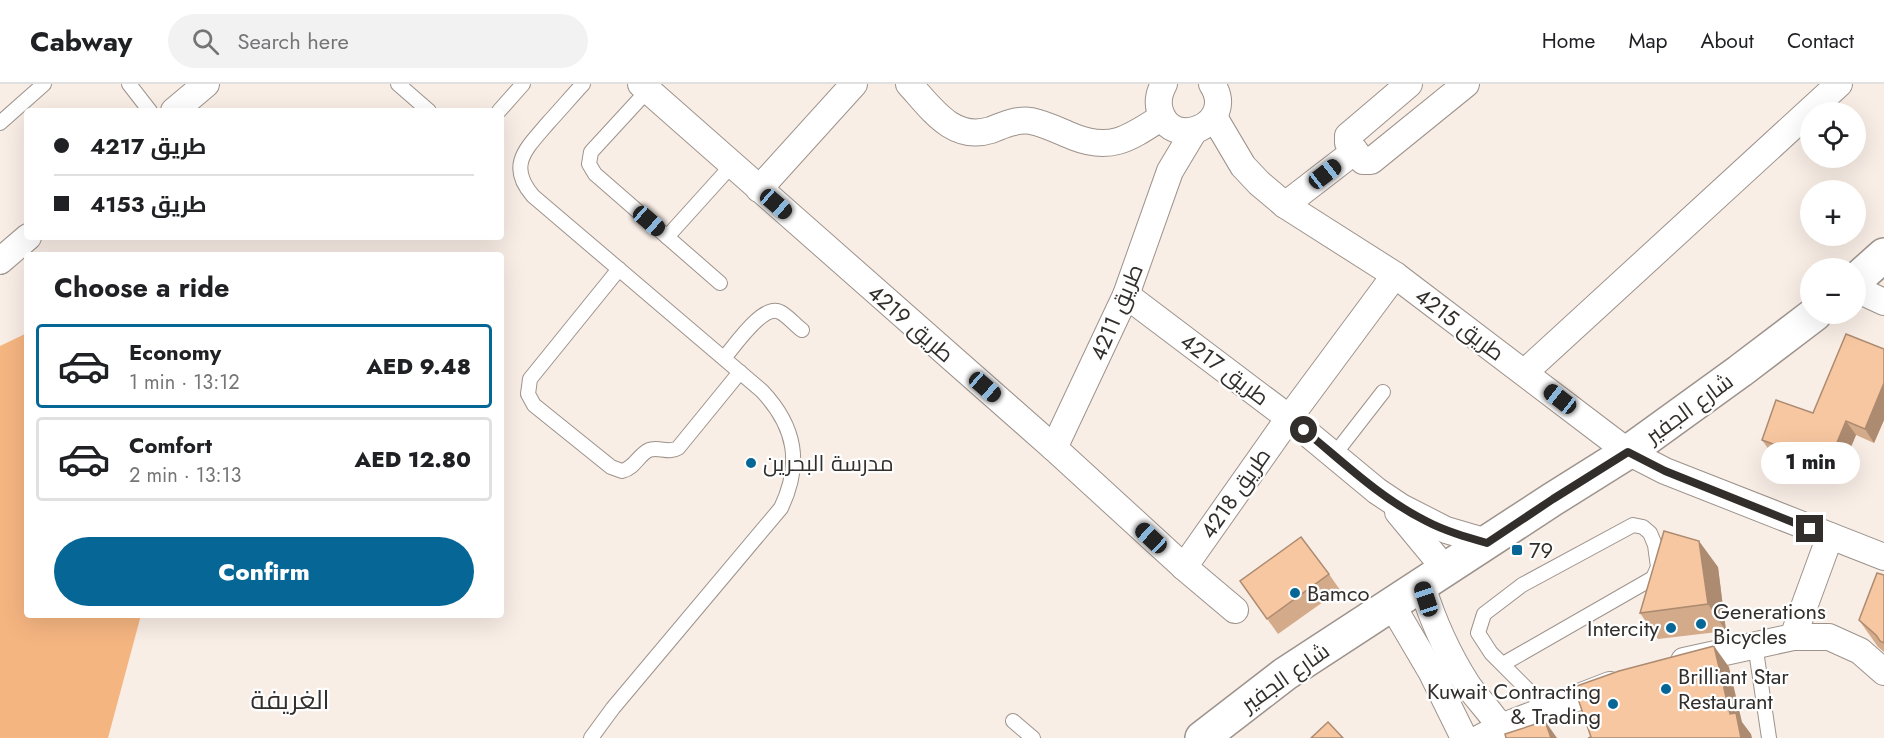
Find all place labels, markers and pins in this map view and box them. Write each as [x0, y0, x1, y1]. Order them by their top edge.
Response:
place label: مدرسة البحرين [763, 447, 894, 479]
marker: مدرسة البحرين [744, 456, 758, 470]
place label: 79 [1529, 534, 1553, 566]
marker: 79 [1510, 543, 1524, 557]
place label: Bamco [1307, 577, 1370, 609]
marker: Bamco [1288, 586, 1302, 600]
place label: Generations Bicycles [1713, 595, 1826, 652]
place label: Intercity [1587, 612, 1659, 644]
marker: Generations Bicycles [1694, 617, 1708, 631]
marker: Intercity [1664, 621, 1678, 635]
place label: Brilliant Star Restaurant [1678, 660, 1789, 717]
place label: Kuwait Contracting & Trading [1427, 675, 1601, 732]
marker: Brilliant Star Restaurant [1659, 682, 1673, 696]
marker: Kuwait Contracting & Trading [1606, 697, 1620, 711]

